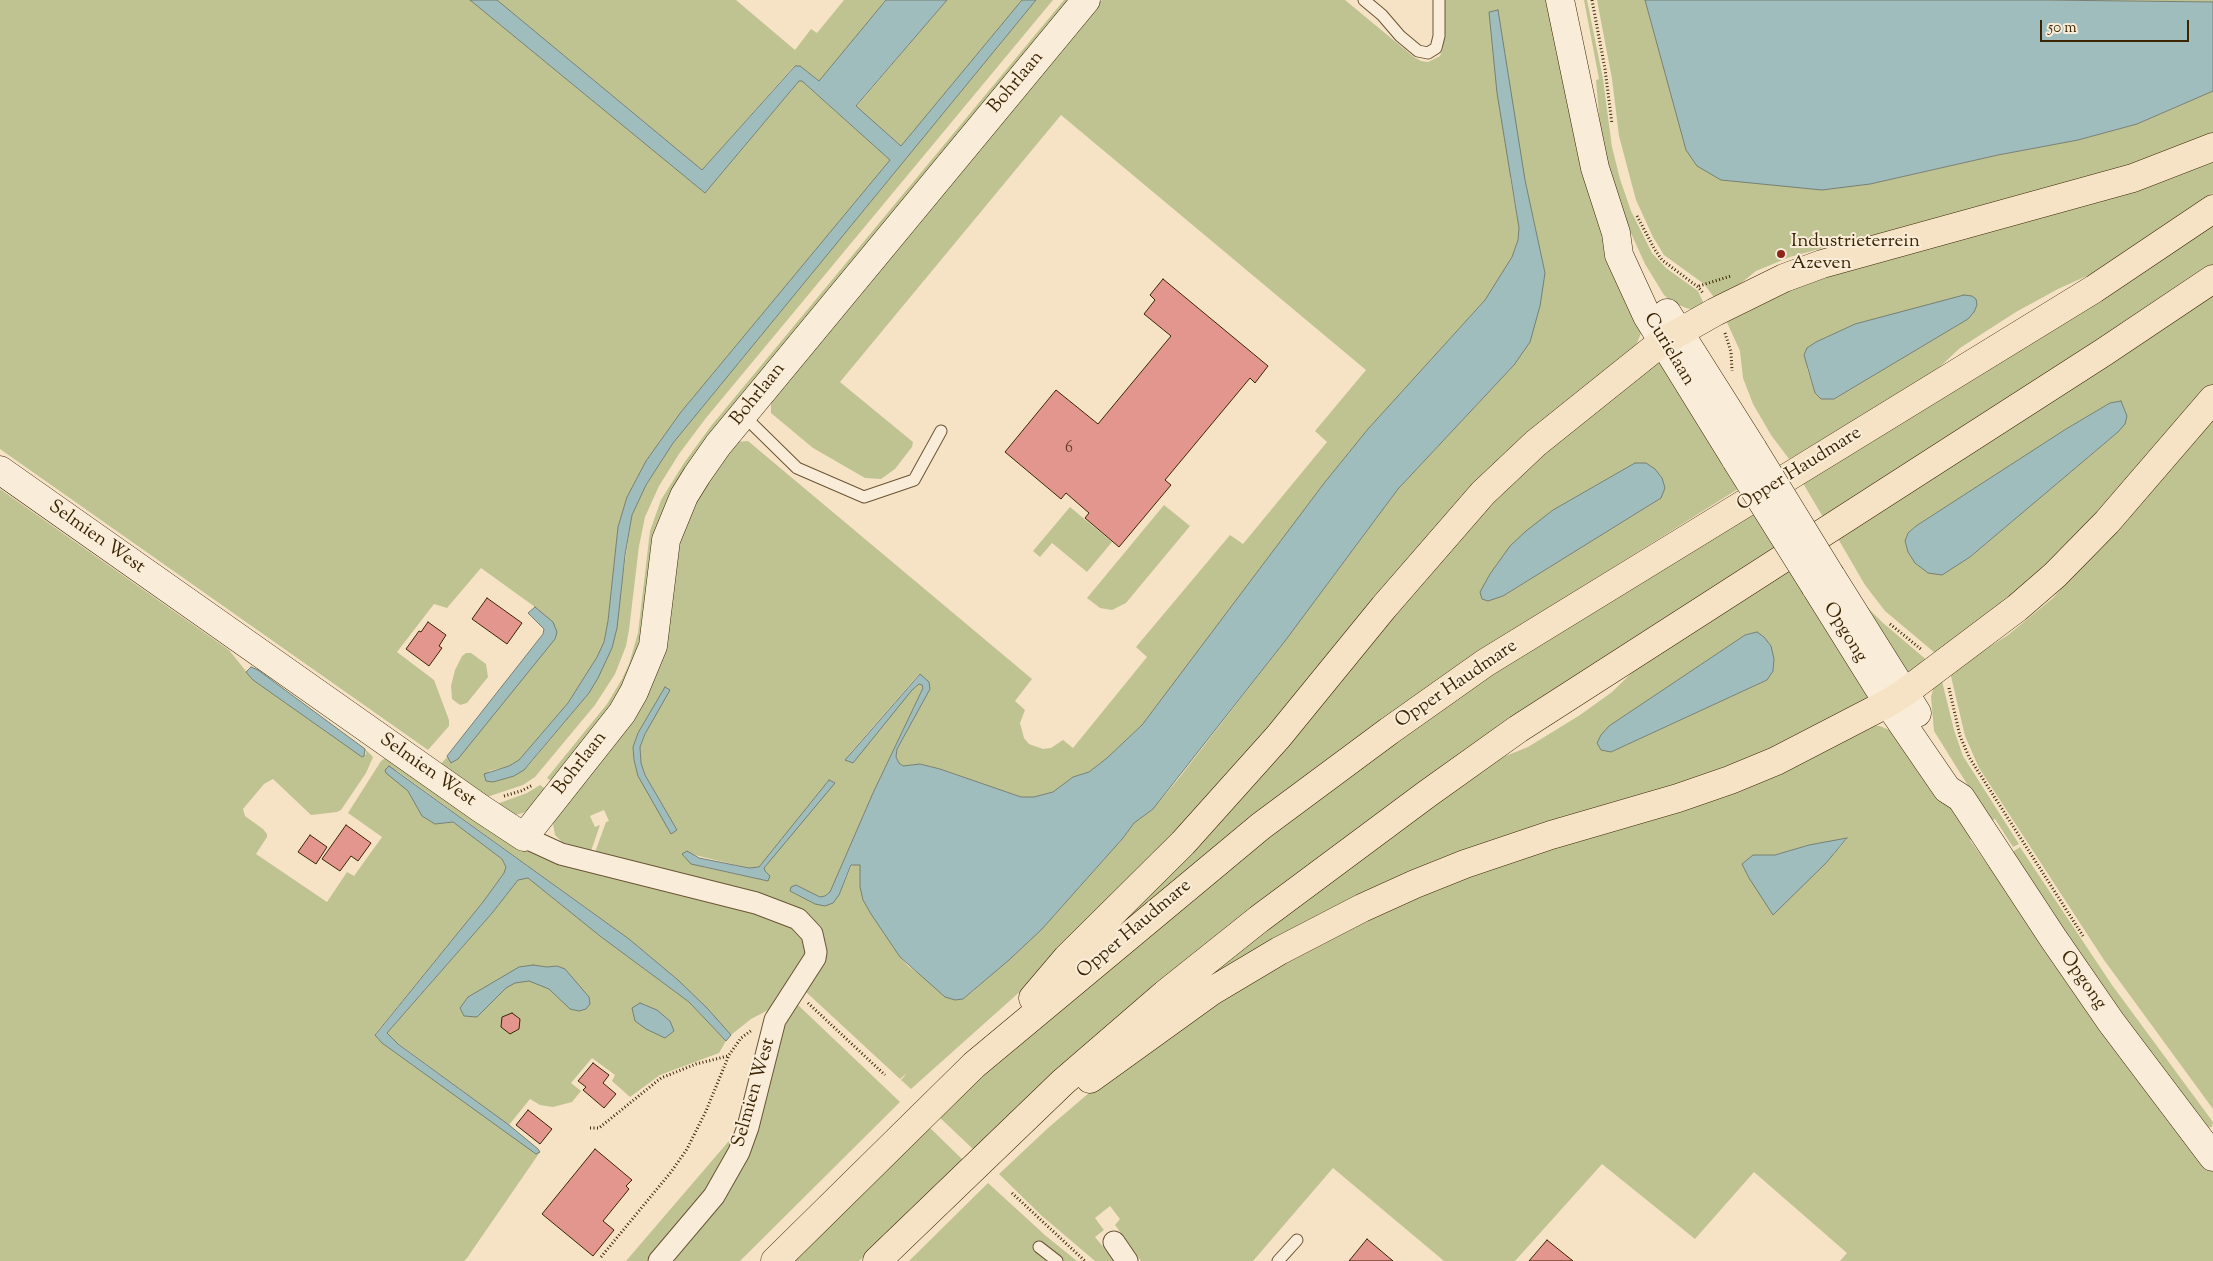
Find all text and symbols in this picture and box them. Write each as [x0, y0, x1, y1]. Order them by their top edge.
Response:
scale bar [2043, 10, 2192, 42]
text: 50 m [2048, 18, 2077, 39]
street label: Bohrlaan [984, 47, 1050, 119]
place label: Industrieterrein Azeven [1791, 232, 1920, 276]
marker: Industrieterrein Azeven [1775, 248, 1787, 260]
street label: Curielaan [1637, 309, 1699, 391]
street label: Bohrlaan [727, 359, 791, 431]
street label: Opper Haudmare [1734, 423, 1866, 517]
house number: 6 [1065, 439, 1073, 459]
street label: Selmien West [43, 496, 149, 580]
street label: Opgong [1817, 599, 1871, 667]
street label: Opper Haudmare [1392, 636, 1522, 734]
street label: Bohrlaan [549, 728, 613, 800]
street label: Selmien West [374, 729, 480, 813]
street label: Opper Haudmare [1073, 875, 1197, 985]
street label: Opgong [2054, 947, 2110, 1015]
street label: Selmien West [729, 1036, 781, 1150]

